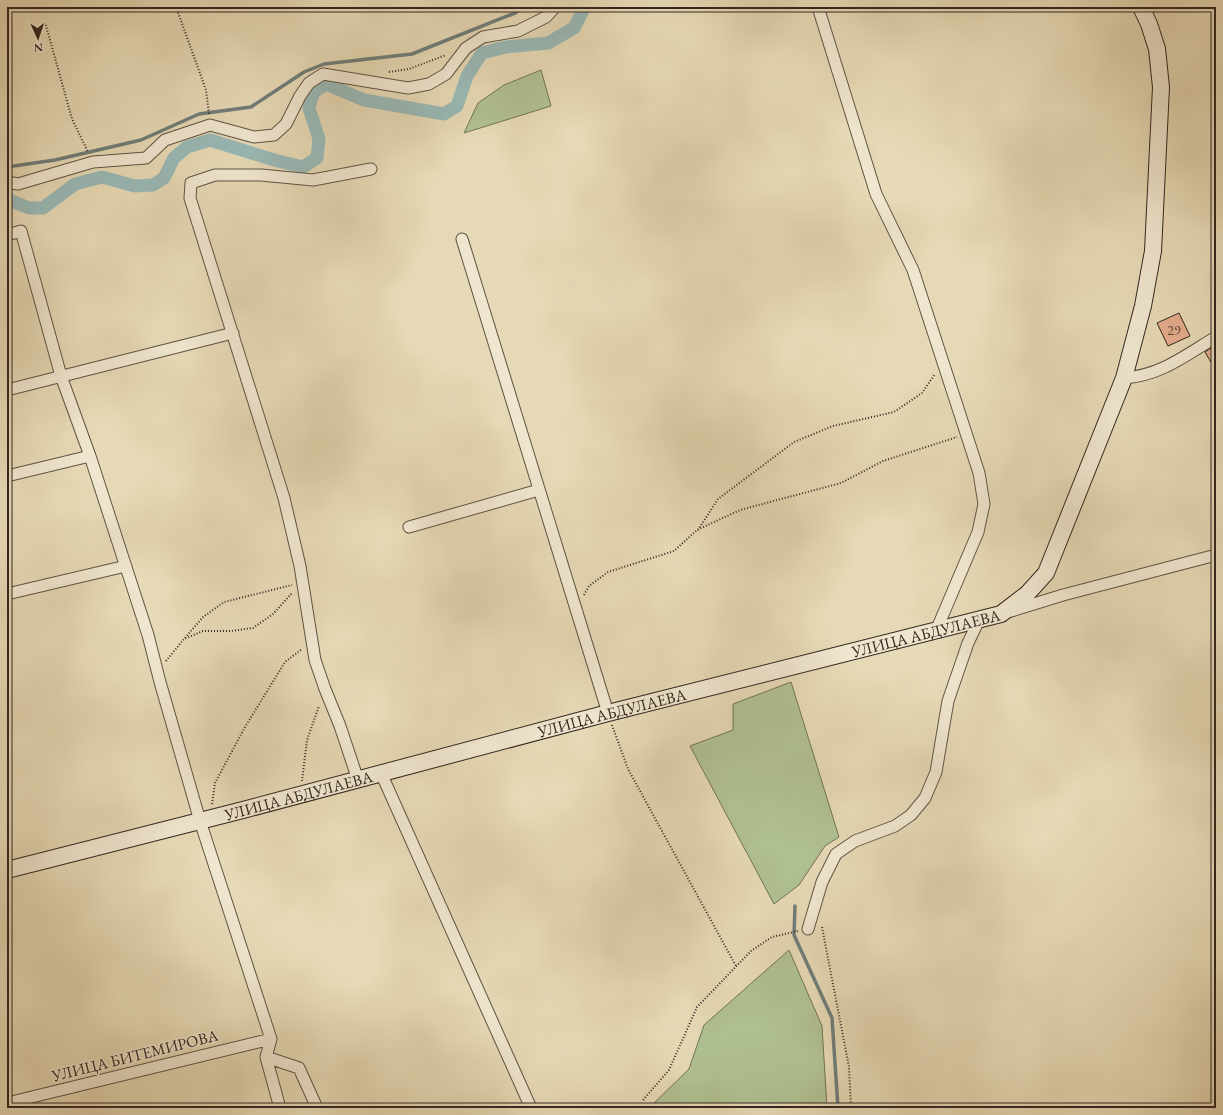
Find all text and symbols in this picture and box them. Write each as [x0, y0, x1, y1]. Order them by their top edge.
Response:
north arrow [18, 18, 58, 58]
text: N [34, 41, 43, 55]
house number: 29 [1167, 321, 1181, 339]
street label: УЛИЦА АБДУЛАЕВА [849, 604, 1003, 662]
street label: УЛИЦА АБДУЛАЕВА [534, 684, 689, 742]
street label: УЛИЦА АБДУЛАЕВА [221, 766, 376, 826]
street label: УЛИЦА БИТЕМИРОВА [49, 1024, 221, 1087]

